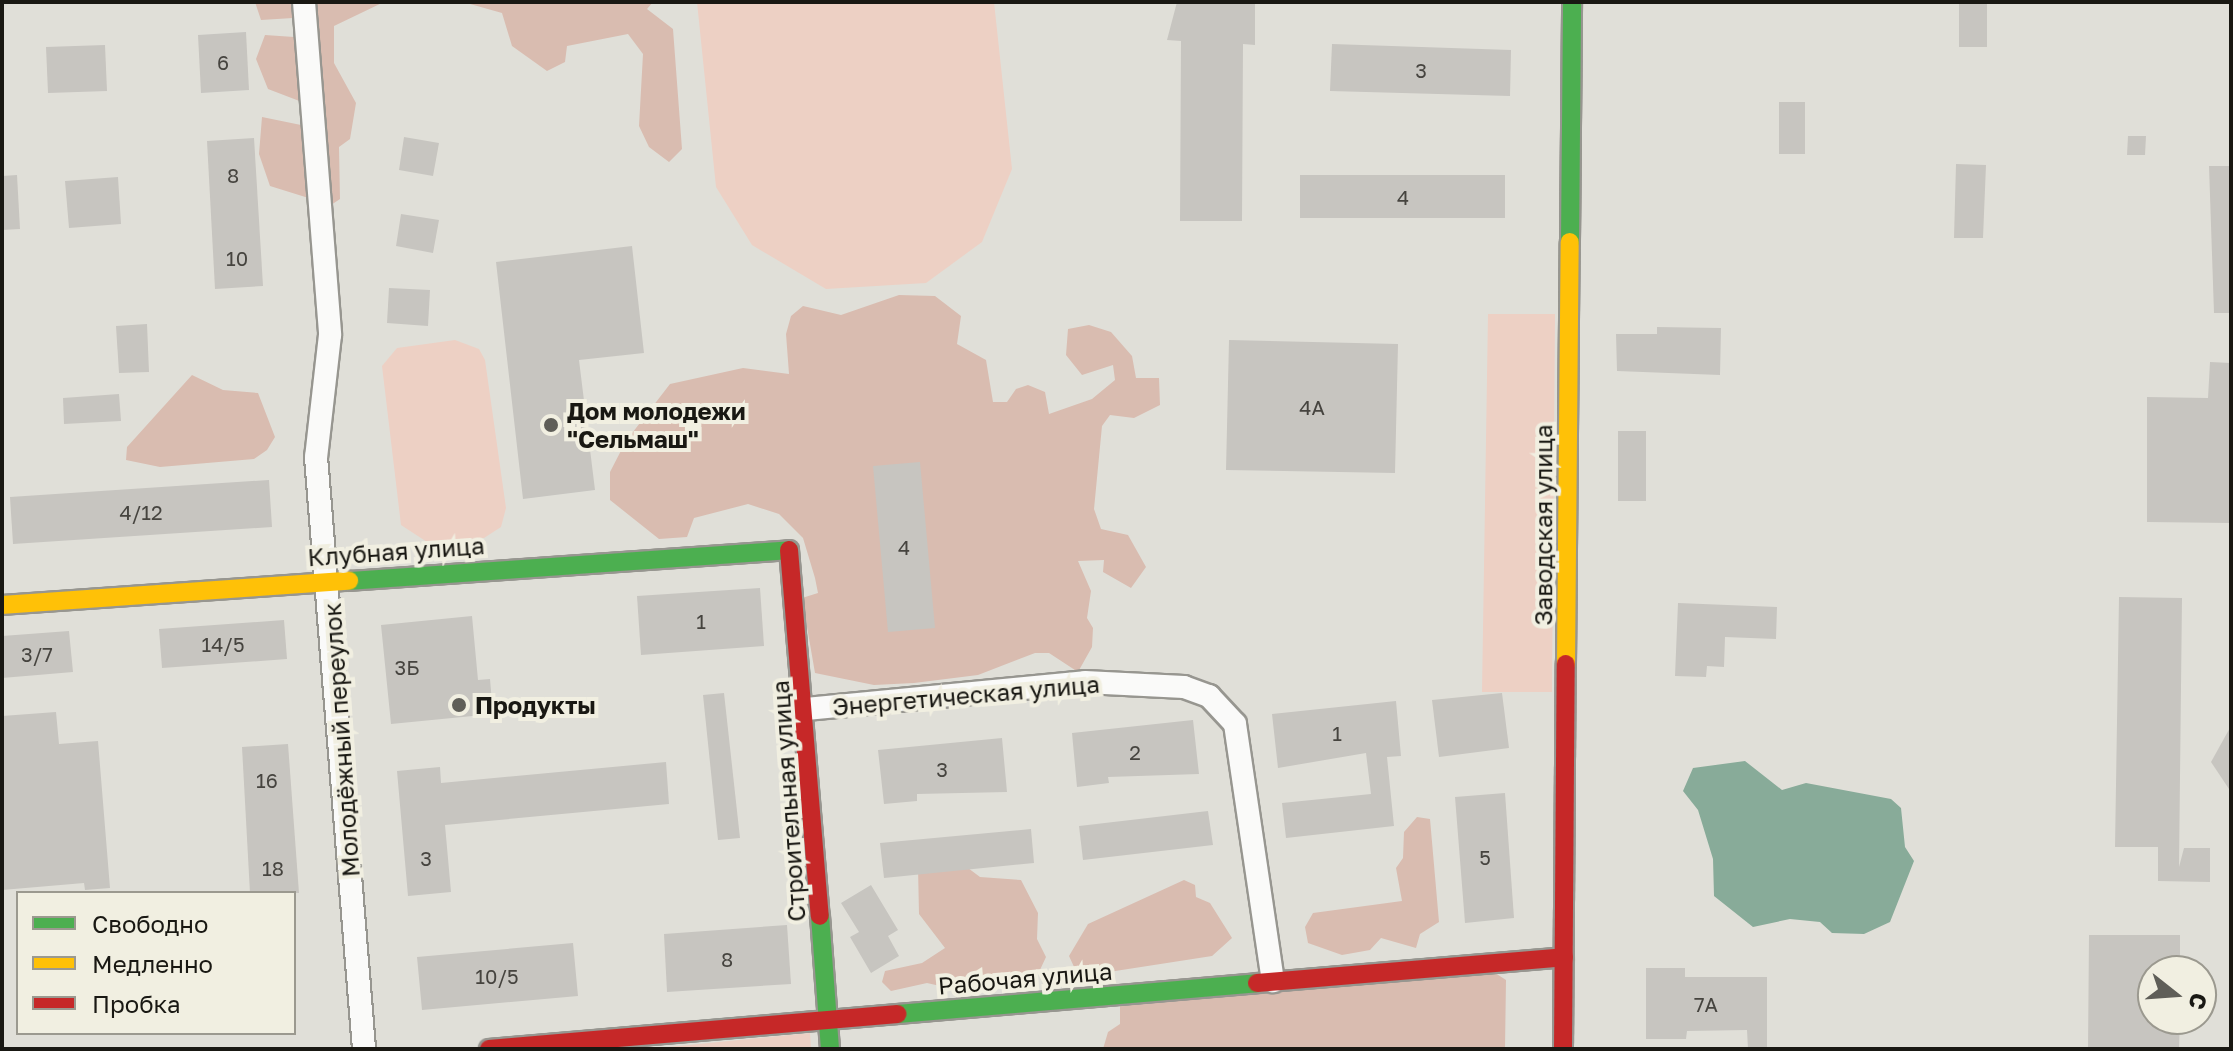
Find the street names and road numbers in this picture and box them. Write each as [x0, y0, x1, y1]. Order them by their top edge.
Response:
street label: Заводская улица [1529, 424, 1557, 626]
street label: Клубная улица [307, 530, 485, 572]
street label: Молодёжный переулок [317, 602, 365, 878]
street label: Энергетическая улица [831, 669, 1101, 721]
street label: Строительная улица [765, 679, 811, 923]
street label: Рабочая улица [937, 956, 1113, 1000]

